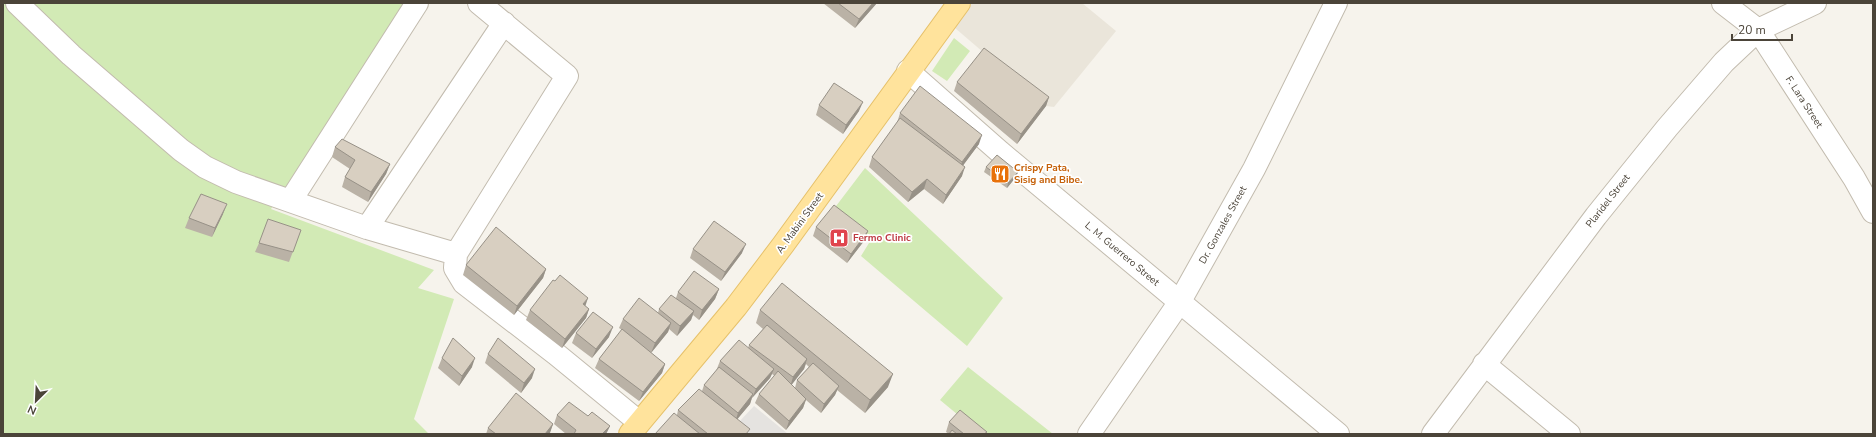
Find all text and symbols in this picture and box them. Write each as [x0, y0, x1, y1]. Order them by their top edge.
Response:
scale bar [1732, 16, 1792, 42]
text: 20 m [1738, 22, 1766, 38]
street label: F. Lara Street [1782, 73, 1826, 131]
place label: Crispy Pata, Sisig and Bibe. [1014, 161, 1082, 187]
restaurant icon: Crispy Pata, Sisig and Bibe. [989, 163, 1011, 185]
street label: Plaridel Street [1583, 171, 1634, 231]
street label: Dr. Gonzales Street [1196, 183, 1250, 266]
street label: A. Mabini Street [773, 189, 827, 256]
street label: L. M. Guerrero Street [1082, 219, 1163, 290]
hospital icon: Fermo Clinic [828, 227, 850, 249]
place label: Fermo Clinic [853, 231, 911, 245]
north arrow [16, 381, 56, 421]
text: N [25, 401, 39, 418]

